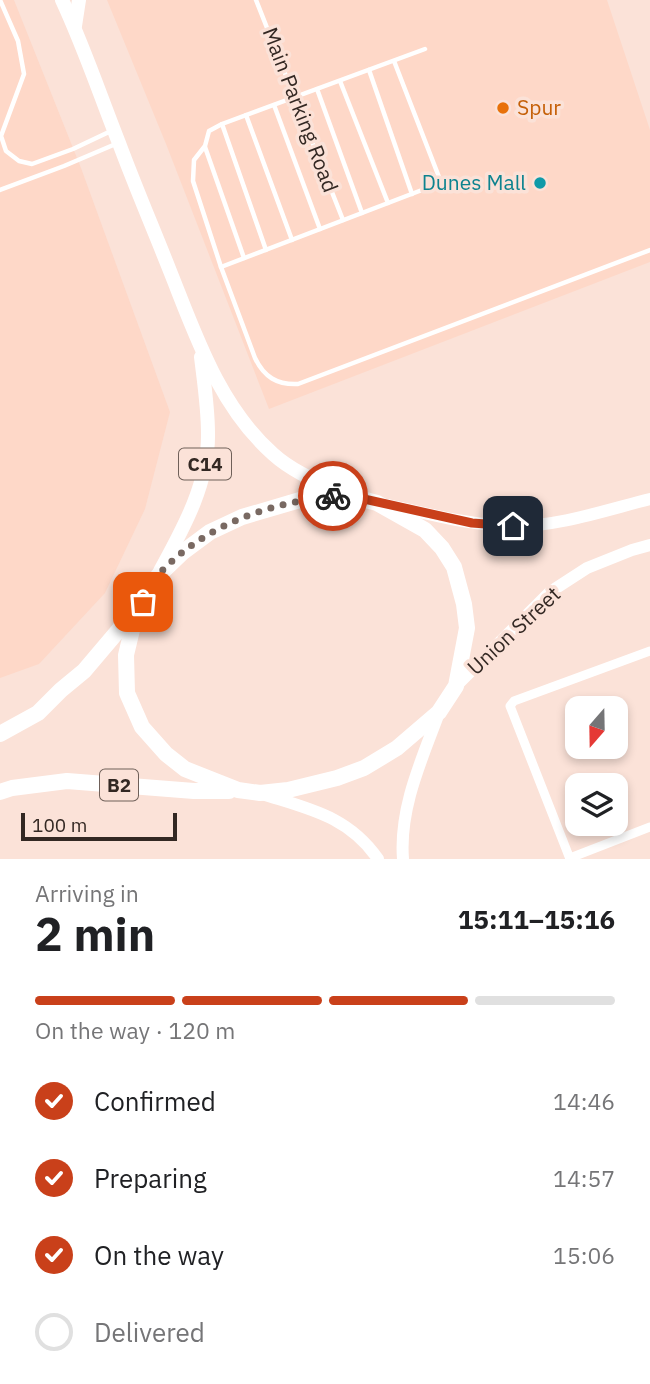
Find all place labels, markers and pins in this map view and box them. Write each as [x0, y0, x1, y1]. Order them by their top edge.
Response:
place label: Spur [517, 93, 561, 121]
marker: Spur [495, 100, 511, 116]
place label: Dunes Mall [422, 168, 526, 196]
marker: Dunes Mall [532, 175, 548, 191]
pin [483, 496, 543, 556]
pin [113, 572, 173, 632]

